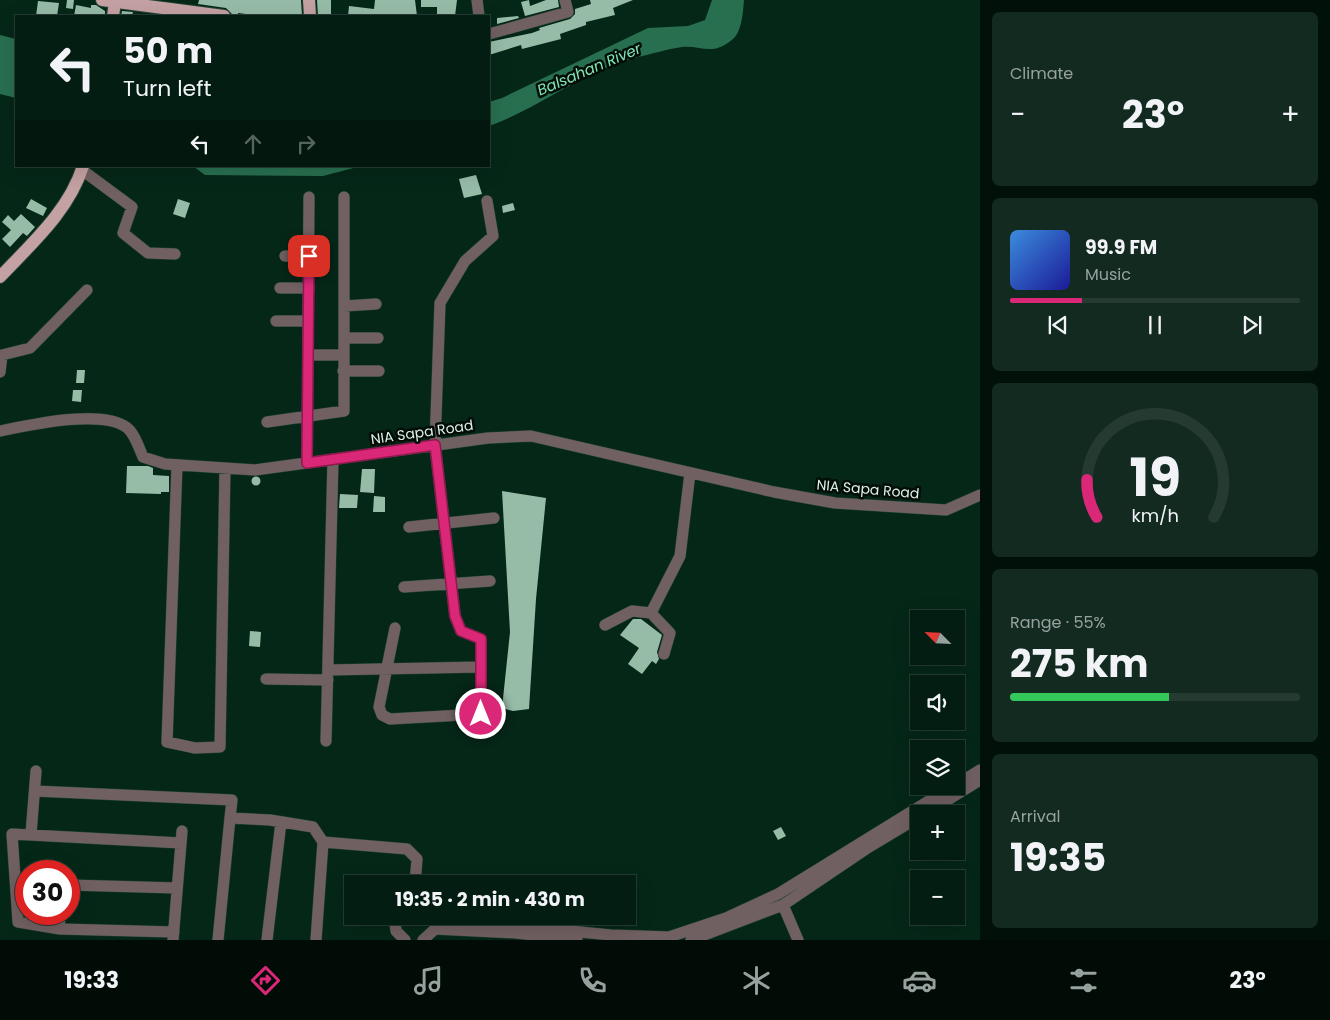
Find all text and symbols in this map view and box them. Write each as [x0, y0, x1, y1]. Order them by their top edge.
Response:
text: 50 m [123, 26, 213, 75]
icon: left [40, 35, 105, 100]
water label: Balsahan River [534, 38, 645, 100]
text: Climate [1010, 62, 1073, 85]
text: Turn left [123, 73, 211, 104]
text: 23° [1122, 88, 1184, 141]
text: − [1010, 95, 1025, 134]
text: + [1281, 95, 1300, 134]
icon: left [186, 130, 214, 158]
icon: ahead [239, 130, 267, 158]
icon: right [292, 130, 320, 158]
text: 99.9 FM [1085, 234, 1157, 261]
pin [288, 235, 330, 277]
icon: arrive [295, 242, 323, 270]
text: Music [1085, 263, 1131, 286]
icon: previous [1044, 311, 1072, 339]
icon: pause [1141, 311, 1169, 339]
icon: next [1238, 311, 1266, 339]
street label: NIA Sapa Road [370, 415, 474, 449]
text: 19 [1129, 441, 1181, 514]
street label: NIA Sapa Road [816, 475, 920, 503]
text: km/h [1131, 503, 1179, 528]
north arrow [910, 610, 965, 665]
map controls [910, 610, 965, 925]
text: Range · 55% [1010, 611, 1106, 634]
text: 275 km [1010, 637, 1149, 690]
button: sound [910, 675, 965, 730]
position arrow [454, 687, 506, 739]
button: layers [910, 740, 965, 795]
button: + [910, 805, 965, 860]
text: Arrival [1010, 805, 1060, 828]
text: 19:35 [1010, 831, 1106, 884]
speed limit sign: 30 [15, 860, 80, 925]
button: − [910, 870, 965, 925]
text: 19:35 · 2 min · 430 m [395, 886, 585, 913]
icon: directions [248, 963, 283, 998]
icon: music [411, 963, 446, 998]
icon: phone [575, 963, 610, 998]
icon: climate [739, 963, 774, 998]
icon: car [902, 963, 937, 998]
icon: filters [1066, 963, 1101, 998]
text: 19:33 [64, 965, 119, 996]
text: 23° [1230, 965, 1266, 996]

